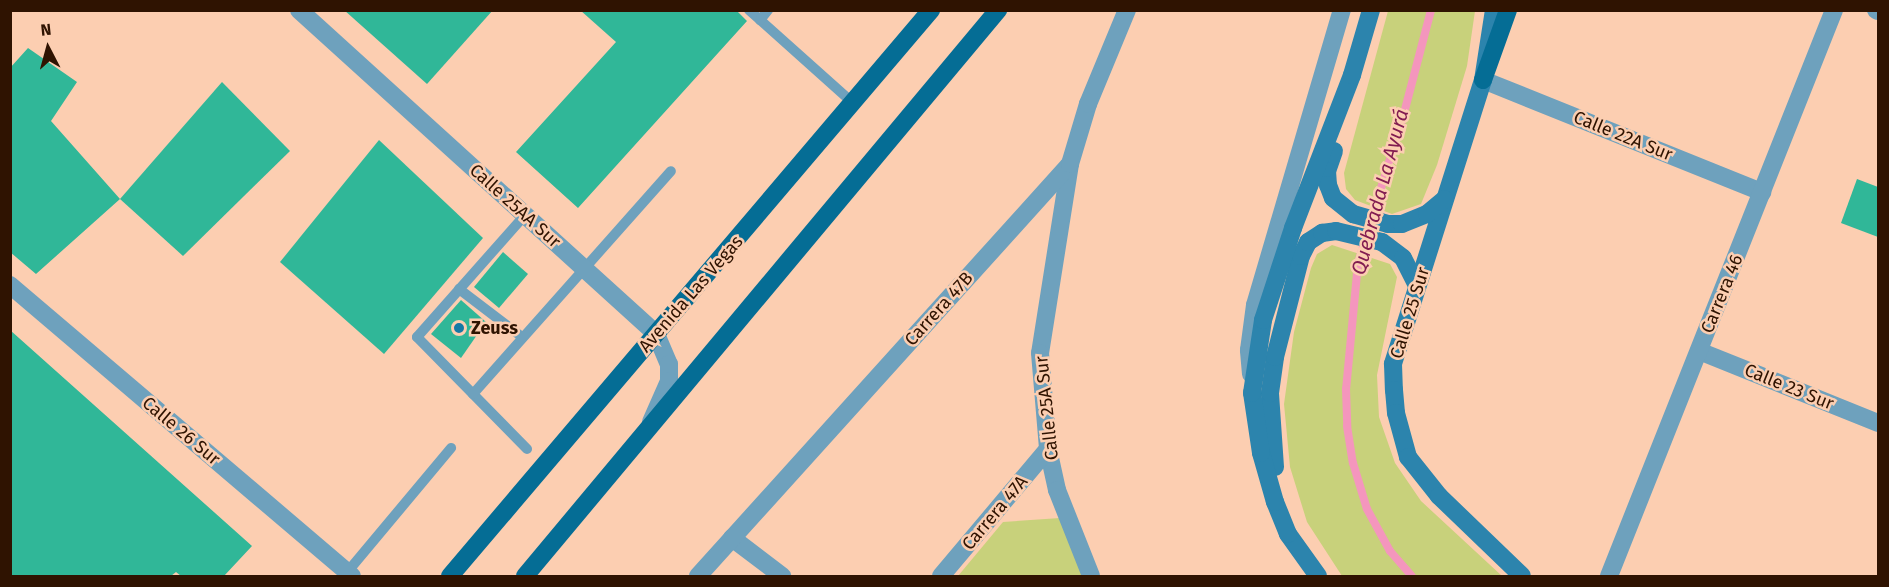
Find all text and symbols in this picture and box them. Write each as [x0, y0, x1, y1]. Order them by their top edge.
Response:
north arrow [18, 18, 78, 78]
text: N [40, 20, 52, 40]
water label: Quebrada La Ayurá [1346, 106, 1414, 278]
street label: Calle 22A Sur [1570, 106, 1676, 166]
street label: Calle 25AA Sur [465, 159, 565, 253]
street label: Avenida Las Vegas [634, 231, 748, 357]
street label: Carrera 46 [1696, 252, 1748, 336]
street label: Calle 25 Sur [1386, 265, 1434, 361]
street label: Carrera 47B [900, 268, 978, 350]
place label: Zeuss [471, 317, 518, 339]
marker: Zeuss [452, 321, 466, 335]
street label: Calle 25A Sur [1031, 355, 1063, 461]
street label: Calle 23 Sur [1741, 359, 1837, 415]
street label: Calle 26 Sur [138, 392, 224, 470]
street label: Carrera 47A [958, 471, 1032, 555]

